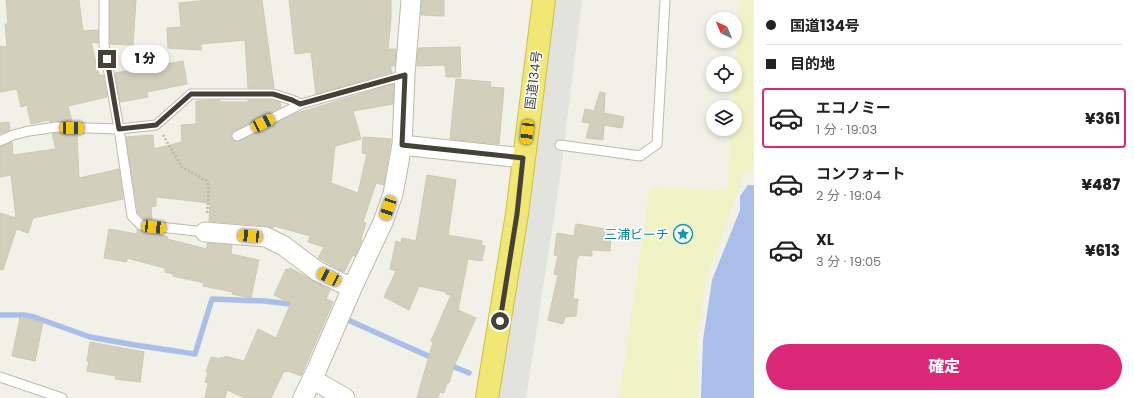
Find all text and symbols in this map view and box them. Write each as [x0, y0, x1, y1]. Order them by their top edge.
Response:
north arrow [706, 12, 742, 48]
map controls [706, 12, 742, 136]
text: 国道134号 [790, 15, 860, 36]
callout: 1 分 [121, 45, 169, 73]
text: 1 分 [135, 49, 155, 68]
route end [98, 50, 116, 68]
street label: 国道134号 [520, 50, 547, 110]
text: 目的地 [790, 53, 835, 74]
button: locate [706, 56, 742, 92]
text: エコノミー [816, 97, 891, 118]
button: layers [706, 100, 742, 136]
icon: car [768, 100, 804, 136]
text: ¥361 [1085, 108, 1120, 129]
car [250, 112, 276, 134]
car [520, 119, 534, 145]
text: 1 分 · 19:03 [816, 120, 877, 139]
car [60, 122, 84, 134]
text: コンフォート [816, 163, 906, 184]
icon: car [768, 166, 804, 202]
text: ¥487 [1081, 174, 1120, 195]
text: 2 分 · 19:04 [816, 186, 881, 205]
car [379, 195, 397, 221]
car [141, 220, 167, 234]
place icon: 三浦ビーチ [672, 223, 694, 245]
place label: 三浦ビーチ [604, 225, 669, 244]
car [238, 229, 262, 243]
text: XL [816, 229, 834, 250]
icon: car [768, 232, 804, 268]
text: ¥613 [1085, 240, 1120, 261]
text: 3 分 · 19:05 [816, 252, 881, 271]
car [316, 266, 342, 288]
route start [491, 312, 509, 330]
button: 確定 [766, 344, 1122, 390]

